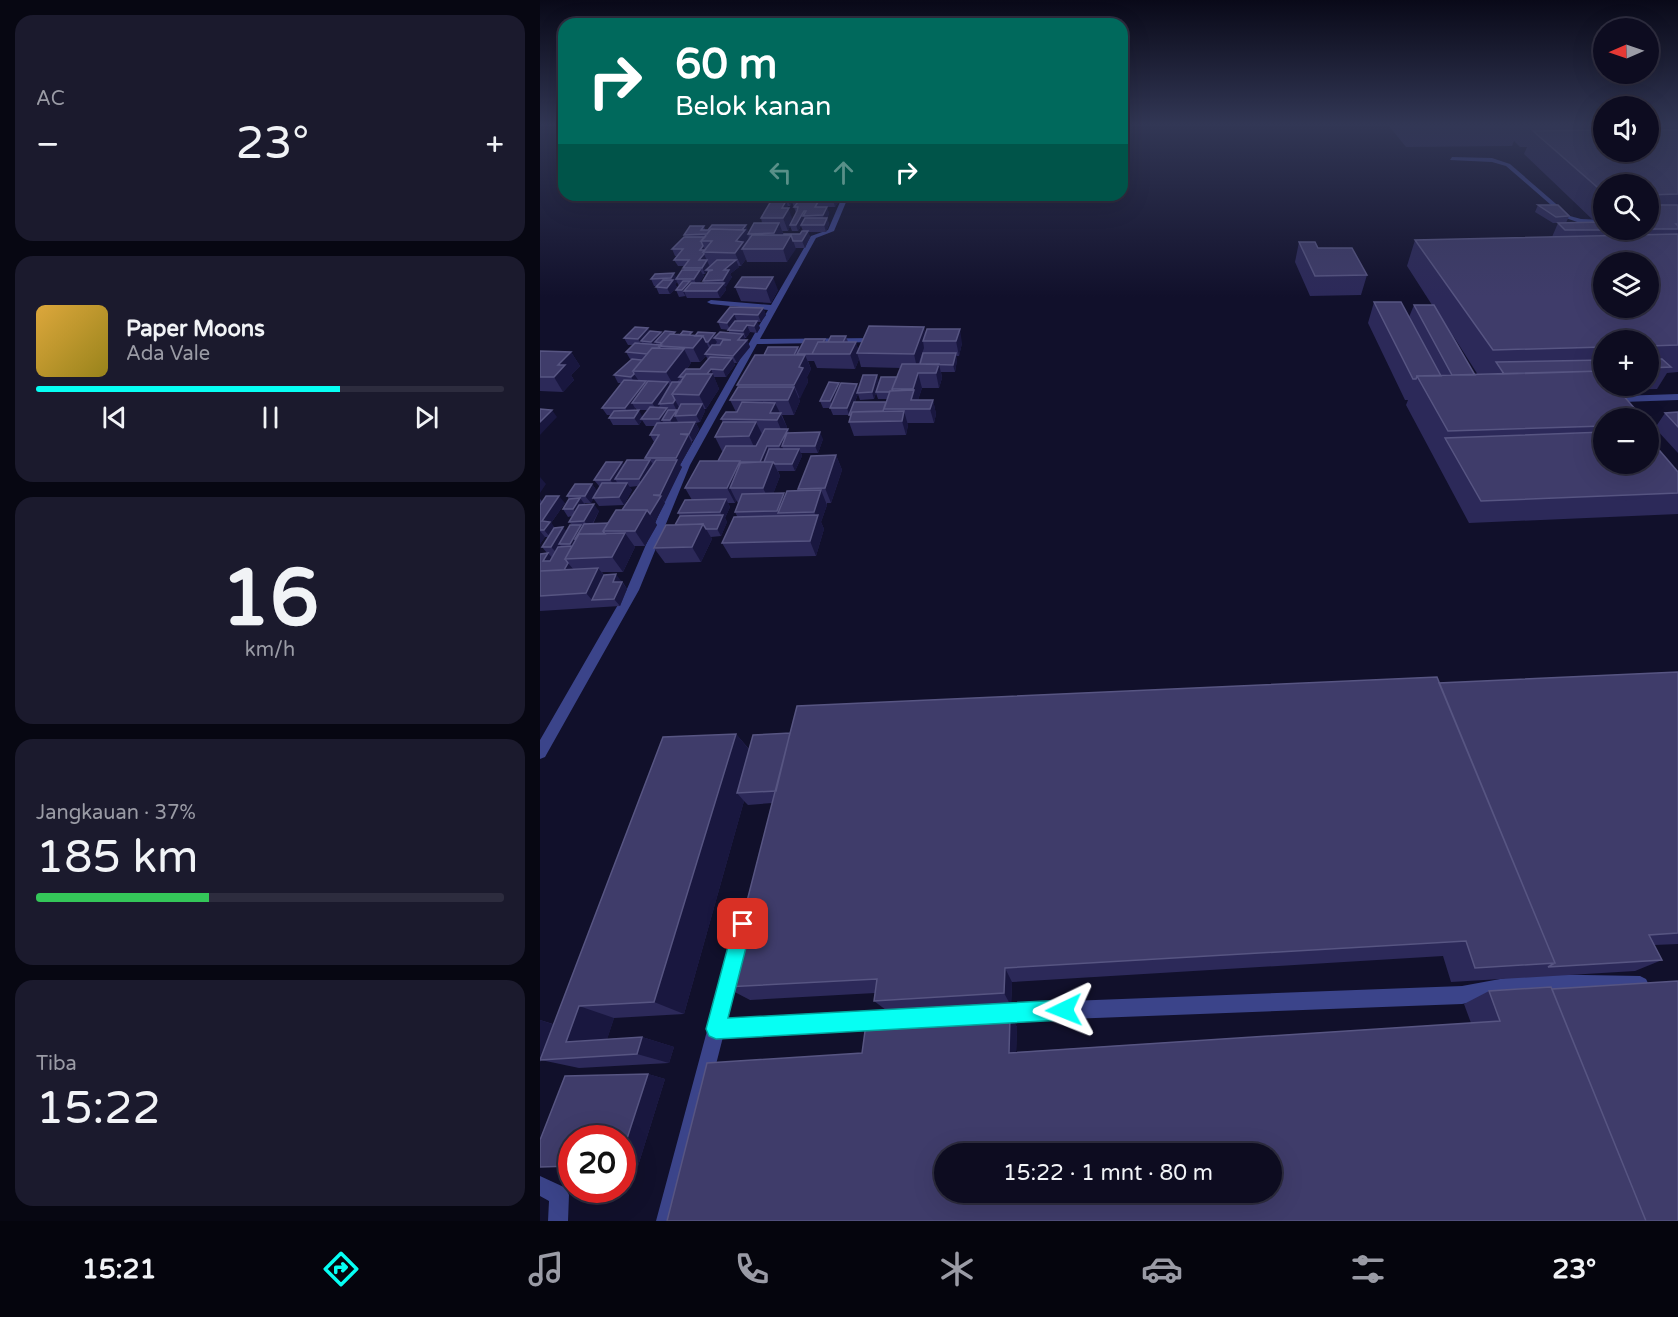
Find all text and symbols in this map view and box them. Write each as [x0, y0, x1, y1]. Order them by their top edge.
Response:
north arrow [1593, 18, 1659, 84]
map controls [1593, 18, 1659, 474]
text: 60 m [675, 39, 777, 90]
icon: right [576, 42, 654, 120]
text: AC [36, 87, 65, 111]
text: Belok kanan [675, 90, 831, 123]
button: sound [1593, 96, 1659, 162]
text: 23° [236, 117, 309, 171]
text: − [36, 125, 60, 164]
text: + [485, 125, 504, 164]
icon: left [764, 156, 797, 189]
icon: ahead [827, 156, 860, 189]
icon: right [890, 156, 923, 189]
button: search [1593, 174, 1659, 240]
button: layers [1593, 252, 1659, 318]
text: Paper Moons [126, 316, 265, 342]
button: + [1593, 330, 1659, 396]
text: Ada Vale [126, 342, 210, 366]
icon: previous [98, 401, 131, 434]
icon: pause [254, 401, 287, 434]
icon: next [410, 401, 443, 434]
button: − [1593, 408, 1659, 474]
text: 16 [221, 552, 319, 646]
text: km/h [245, 638, 295, 662]
text: Jangkauan · 37% [36, 801, 196, 825]
text: 185 km [36, 831, 198, 885]
pin [717, 898, 768, 949]
icon: arrive [726, 907, 759, 940]
position arrow [1032, 978, 1096, 1042]
text: Tiba [36, 1052, 77, 1076]
text: 15:22 [36, 1082, 161, 1136]
speed limit sign: 20 [558, 1125, 636, 1203]
text: 15:22 · 1 mnt · 80 m [1003, 1160, 1213, 1186]
icon: directions [320, 1248, 362, 1290]
icon: music [525, 1248, 567, 1290]
icon: phone [731, 1248, 773, 1290]
icon: climate [936, 1248, 978, 1290]
icon: car [1141, 1248, 1183, 1290]
icon: filters [1347, 1248, 1389, 1290]
text: 15:21 [82, 1253, 157, 1286]
text: 23° [1552, 1253, 1596, 1286]

